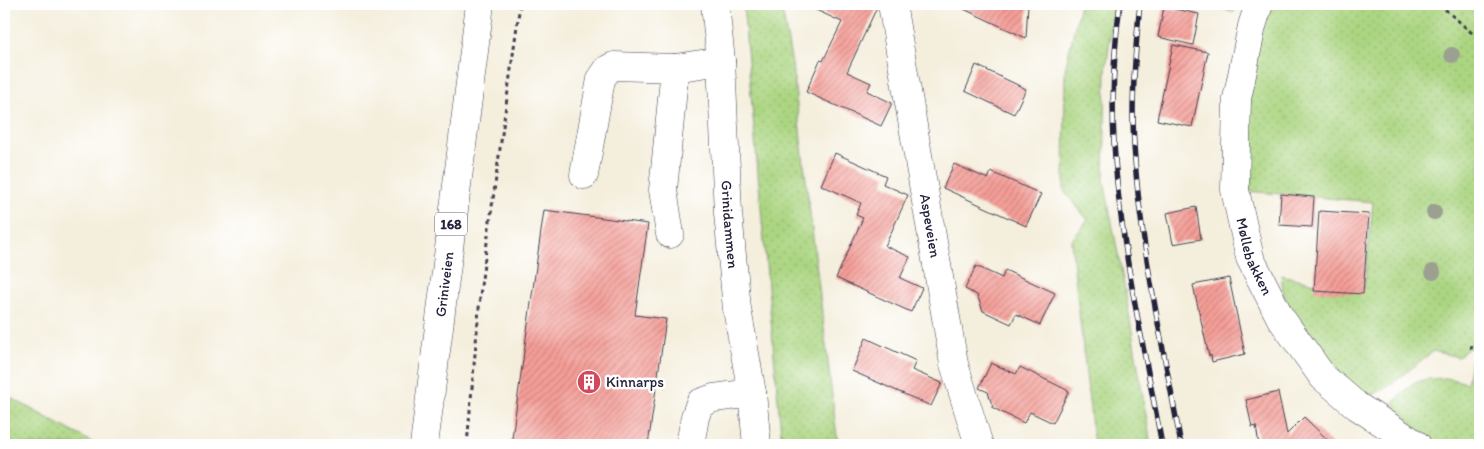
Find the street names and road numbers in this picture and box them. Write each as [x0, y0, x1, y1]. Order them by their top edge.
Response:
street label: Grinidammen [718, 180, 742, 270]
street label: Aspeveien [916, 192, 945, 260]
road number: 168 [435, 212, 467, 235]
street label: Møllebakken [1232, 216, 1277, 299]
street label: Griniveien [431, 250, 458, 318]

